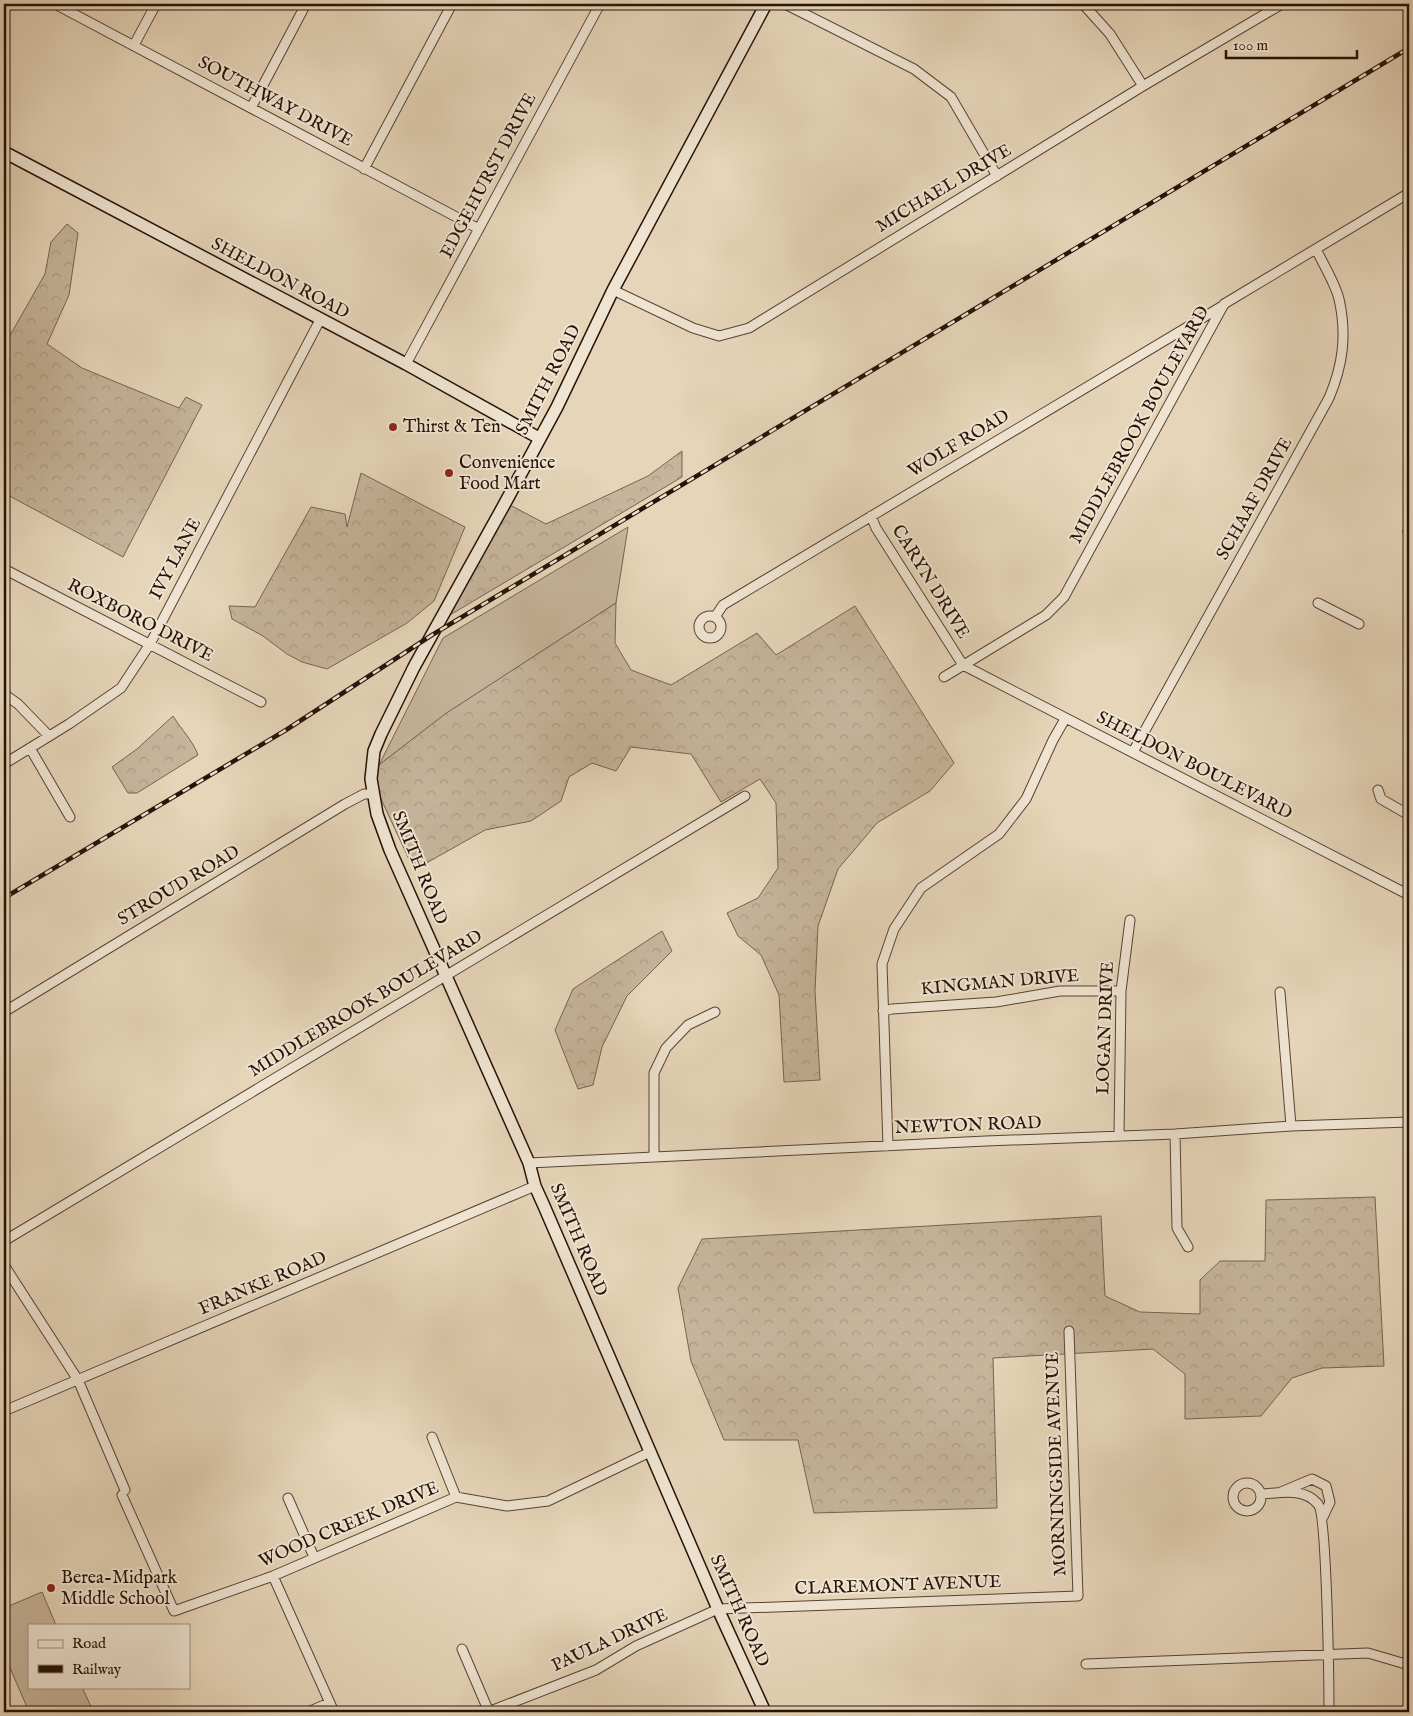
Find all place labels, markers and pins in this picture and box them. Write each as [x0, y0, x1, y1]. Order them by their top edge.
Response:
place label: Thirst & Ten [403, 416, 501, 439]
marker: Thirst & Ten [387, 421, 399, 433]
place label: Convenience Food Mart [459, 452, 555, 496]
marker: Convenience Food Mart [443, 467, 455, 479]
place label: Berea-Midpark Middle School [61, 1567, 178, 1611]
marker: Berea-Midpark Middle School [45, 1582, 57, 1594]

